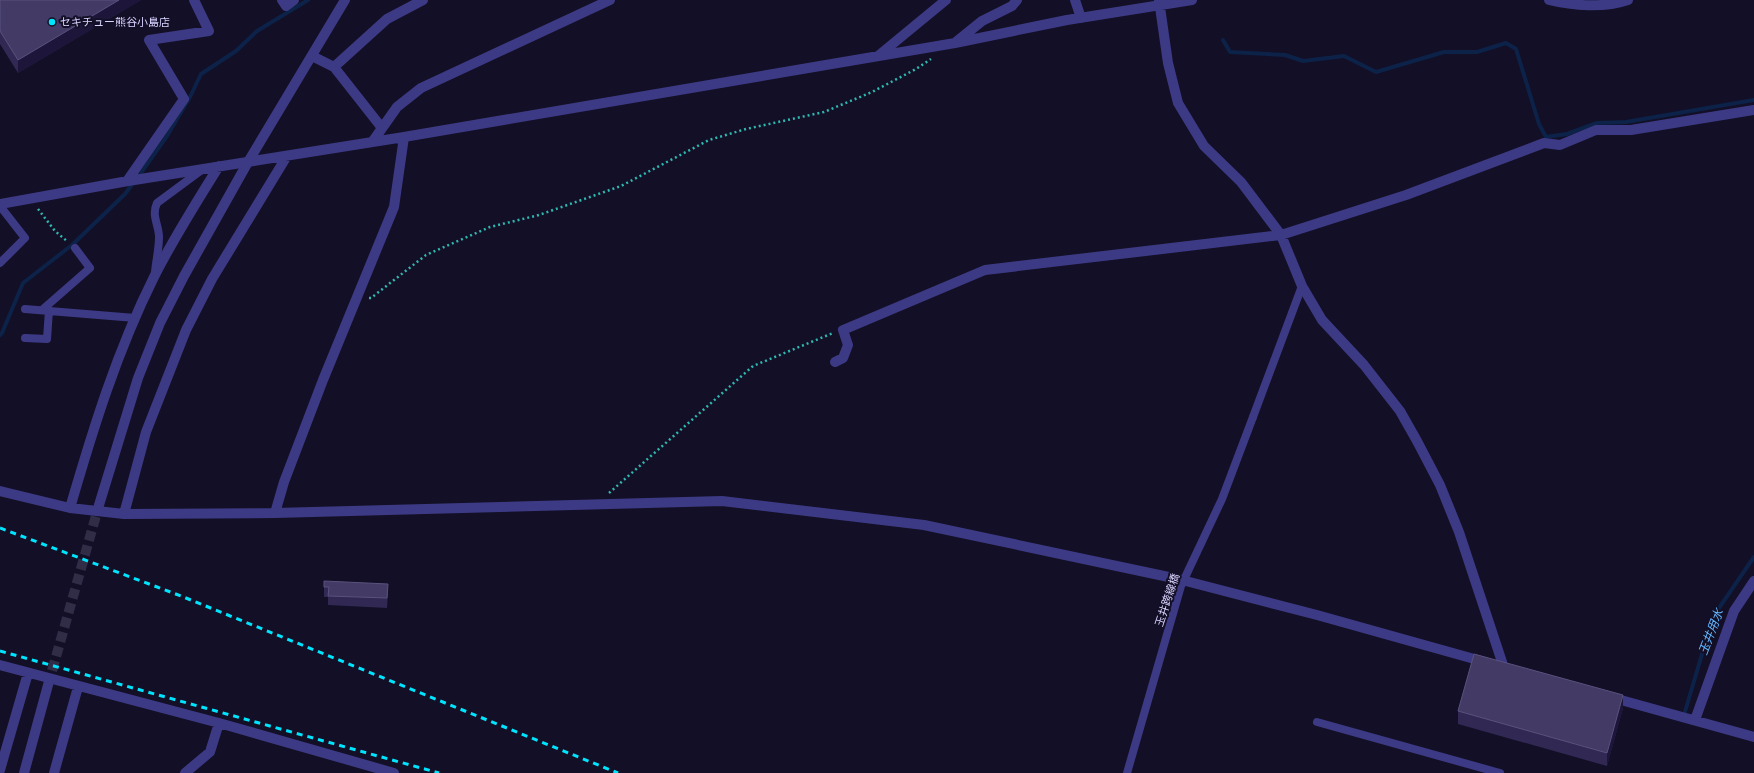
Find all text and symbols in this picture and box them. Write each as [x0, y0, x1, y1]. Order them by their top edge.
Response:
place label: セキチュー熊谷小島店 [60, 16, 170, 28]
marker: セキチュー熊谷小島店 [47, 17, 57, 27]
street label: 玉井跨線橋 [1153, 572, 1181, 628]
water label: 玉井用水 [1696, 605, 1727, 657]

